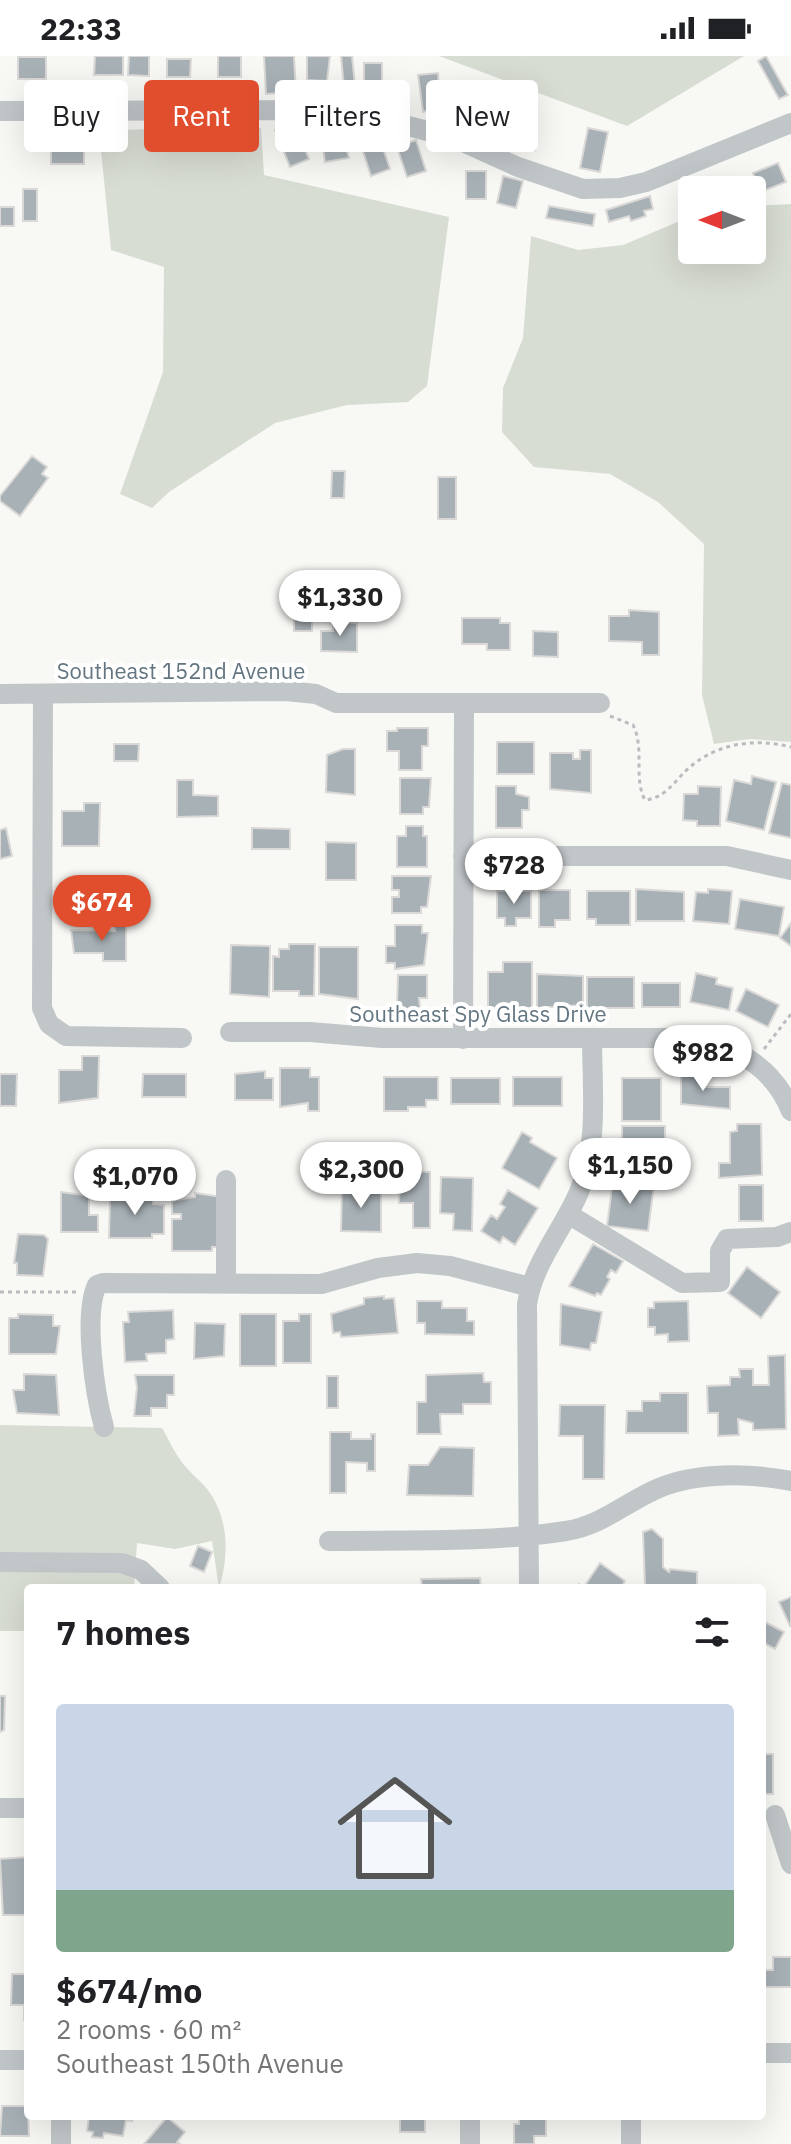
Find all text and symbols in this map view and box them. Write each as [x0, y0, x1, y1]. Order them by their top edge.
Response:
text: 22:33 [40, 9, 122, 48]
chip: Buy [24, 80, 128, 152]
chip: Rent [144, 80, 259, 152]
chip: Filters [275, 80, 410, 152]
chip: New [426, 80, 538, 152]
north arrow [678, 176, 766, 264]
map controls [678, 176, 766, 264]
pin: $1,330 [275, 570, 405, 638]
text: $1,330 [297, 579, 383, 613]
street label: Southeast 152nd Avenue [57, 656, 305, 685]
pin: $728 [467, 838, 561, 906]
text: $728 [483, 847, 545, 881]
pin: $674 [55, 875, 149, 943]
text: $674 [71, 884, 133, 918]
street label: Southeast Spy Glass Drive [349, 999, 607, 1028]
pin: $982 [656, 1025, 750, 1093]
text: $982 [672, 1034, 734, 1068]
pin: $1,150 [565, 1138, 695, 1206]
pin: $2,300 [296, 1142, 426, 1210]
text: $1,150 [587, 1147, 673, 1181]
pin: $1,070 [70, 1149, 200, 1217]
text: $2,300 [318, 1151, 404, 1185]
text: $1,070 [92, 1158, 178, 1192]
text: 7 homes [56, 1610, 191, 1654]
icon: filters [690, 1610, 734, 1654]
icon: home [323, 1756, 467, 1900]
text: $674/mo [56, 1968, 203, 2012]
text: 2 rooms · 60 m² [56, 2012, 241, 2046]
text: Southeast 150th Avenue [56, 2046, 344, 2080]

